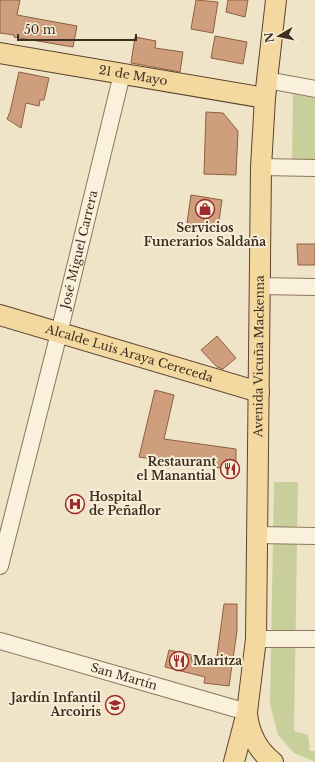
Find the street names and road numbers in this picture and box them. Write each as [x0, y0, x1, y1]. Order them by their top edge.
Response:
street label: 21 de Mayo [98, 62, 169, 88]
street label: José Miguel Carrera [57, 188, 101, 312]
street label: Avenida Vicuña Mackenna [250, 275, 267, 438]
street label: Alcalde Luis Araya Cereceda [43, 321, 215, 385]
street label: San Martín [89, 659, 159, 693]

